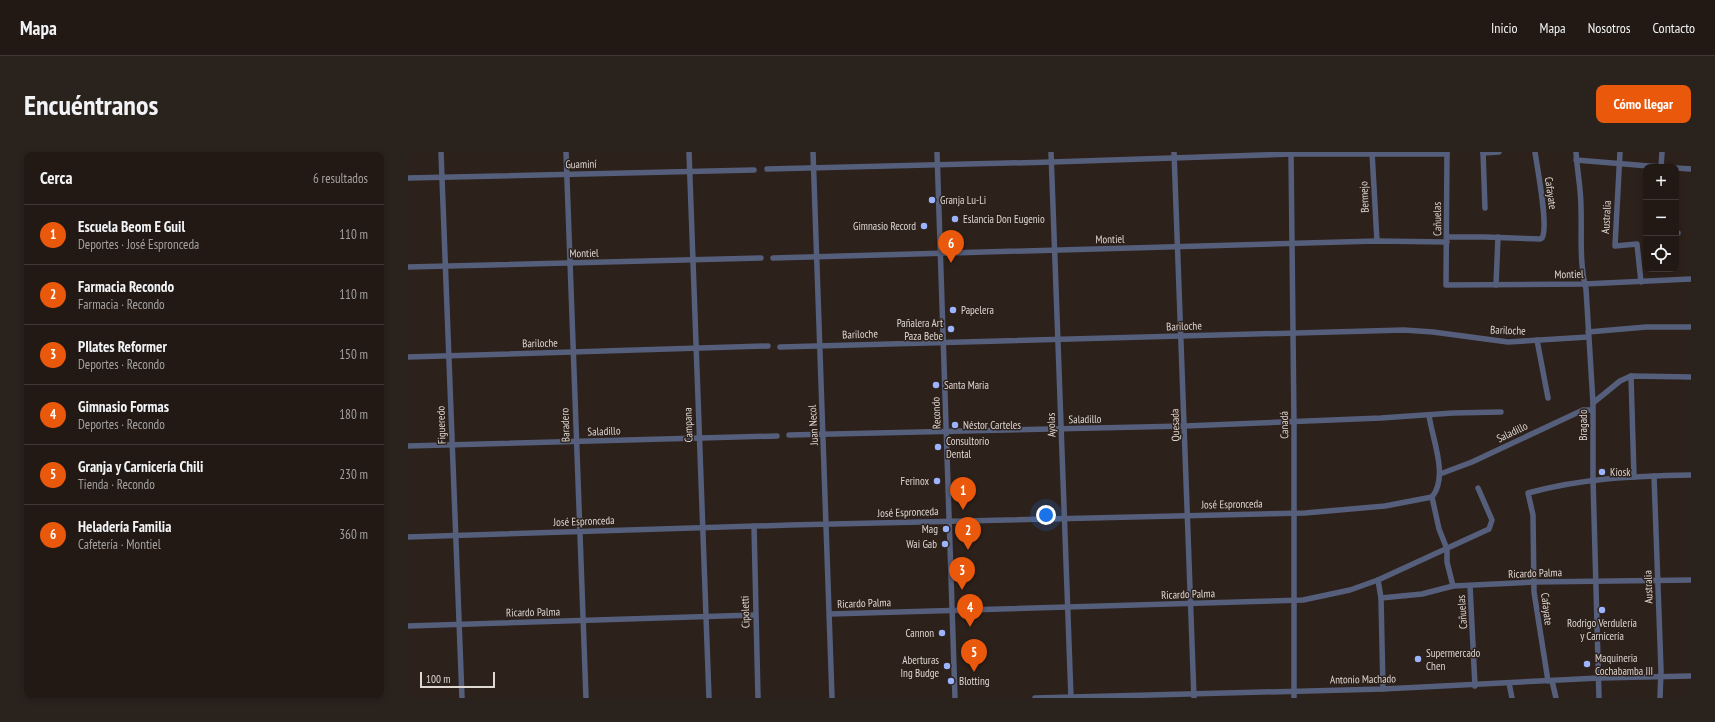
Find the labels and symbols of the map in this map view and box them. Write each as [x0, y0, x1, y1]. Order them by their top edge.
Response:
street label: Guaminí [565, 157, 597, 171]
street label: Cafayate [1542, 176, 1560, 211]
street label: Bermejo [1356, 181, 1372, 213]
place label: Granja Lu-Li [940, 193, 986, 207]
marker: Granja Lu-Li [927, 195, 937, 205]
street label: Australia [1598, 200, 1614, 234]
street label: Cañuelas [1430, 202, 1444, 236]
place label: Eslancia Don Eugenio [963, 212, 1045, 226]
marker: Eslancia Don Eugenio [950, 214, 960, 224]
place label: Gimnasio Record [853, 219, 916, 233]
marker: Gimnasio Record [919, 221, 929, 231]
pin: 6 [938, 230, 964, 263]
street label: Montiel [1095, 232, 1125, 246]
street label: Montiel [569, 246, 599, 260]
street label: Montiel [1554, 267, 1584, 281]
place label: Papelera [961, 303, 994, 317]
marker: Papelera [948, 305, 958, 315]
place label: Pañalera Art Paza Bebe [897, 316, 943, 343]
street label: Bariloche [1166, 318, 1202, 334]
street label: Bariloche [1490, 322, 1526, 338]
marker: Pañalera Art Paza Bebe [946, 324, 956, 334]
street label: Bariloche [842, 326, 878, 342]
street label: Bariloche [522, 336, 558, 350]
place label: Santa Maria [944, 378, 989, 392]
marker: Santa Maria [931, 380, 941, 390]
street label: Recondo [928, 396, 944, 429]
street label: Juan Necol [805, 404, 821, 447]
street label: Figueredo [433, 405, 449, 444]
street label: Baradero [557, 407, 573, 442]
street label: Campana [680, 407, 696, 443]
street label: Quesada [1167, 408, 1183, 442]
street label: Bragado [1576, 409, 1590, 441]
street label: Canadá [1277, 411, 1291, 439]
street label: Ayolas [1044, 412, 1058, 437]
street label: Saladillo [1068, 412, 1102, 426]
place label: Néstor Carteles [963, 418, 1021, 432]
street label: Saladillo [1494, 418, 1530, 446]
marker: Néstor Carteles [950, 420, 960, 430]
street label: Saladillo [587, 423, 621, 439]
place label: Consultorio Dental [946, 434, 989, 461]
marker: Consultorio Dental [933, 442, 943, 452]
place label: Kiosk [1610, 465, 1631, 479]
marker: Kiosk [1597, 467, 1607, 477]
place label: Ferinox [901, 474, 929, 488]
marker: Ferinox [932, 476, 942, 486]
pin: 1 [950, 477, 976, 510]
street label: José Espronceda [1200, 496, 1263, 512]
street label: José Espronceda [876, 504, 939, 520]
your location [1036, 505, 1056, 525]
street label: José Espronceda [552, 513, 615, 529]
pin: 2 [955, 517, 981, 550]
place label: Mag [922, 522, 938, 536]
marker: Mag [941, 524, 951, 534]
place label: Wai Gab [906, 537, 937, 551]
marker: Wai Gab [940, 539, 950, 549]
pin: 3 [949, 557, 975, 590]
street label: Ricardo Palma [1508, 565, 1562, 581]
street label: Australia [1640, 570, 1656, 604]
street label: Ricardo Palma [1161, 586, 1215, 602]
street label: Cafayate [1538, 592, 1556, 626]
pin: 4 [957, 594, 983, 627]
street label: Cañuelas [1454, 594, 1470, 630]
street label: Ricardo Palma [837, 595, 891, 611]
street label: Cipoletti [737, 596, 753, 628]
street label: Ricardo Palma [506, 605, 560, 619]
marker: Rodrigo Verdulería y Carnicería [1597, 605, 1607, 615]
place label: Rodrigo Verdulería y Carnicería [1567, 616, 1637, 643]
place label: Cannon [905, 626, 934, 640]
marker: Cannon [937, 628, 947, 638]
pin: 5 [961, 639, 987, 672]
place label: Supermercado Chen [1426, 646, 1481, 673]
place label: Maquineria Cochabamba III [1595, 651, 1653, 678]
place label: Aberturas Ing Budge [901, 653, 939, 680]
marker: Supermercado Chen [1413, 654, 1423, 664]
marker: Maquineria Cochabamba III [1582, 659, 1592, 669]
marker: Aberturas Ing Budge [942, 661, 952, 671]
scale bar [420, 670, 495, 689]
street label: Antonio Machado [1330, 671, 1396, 687]
place label: Blotting [959, 674, 990, 688]
marker: Blotting [946, 676, 956, 686]

